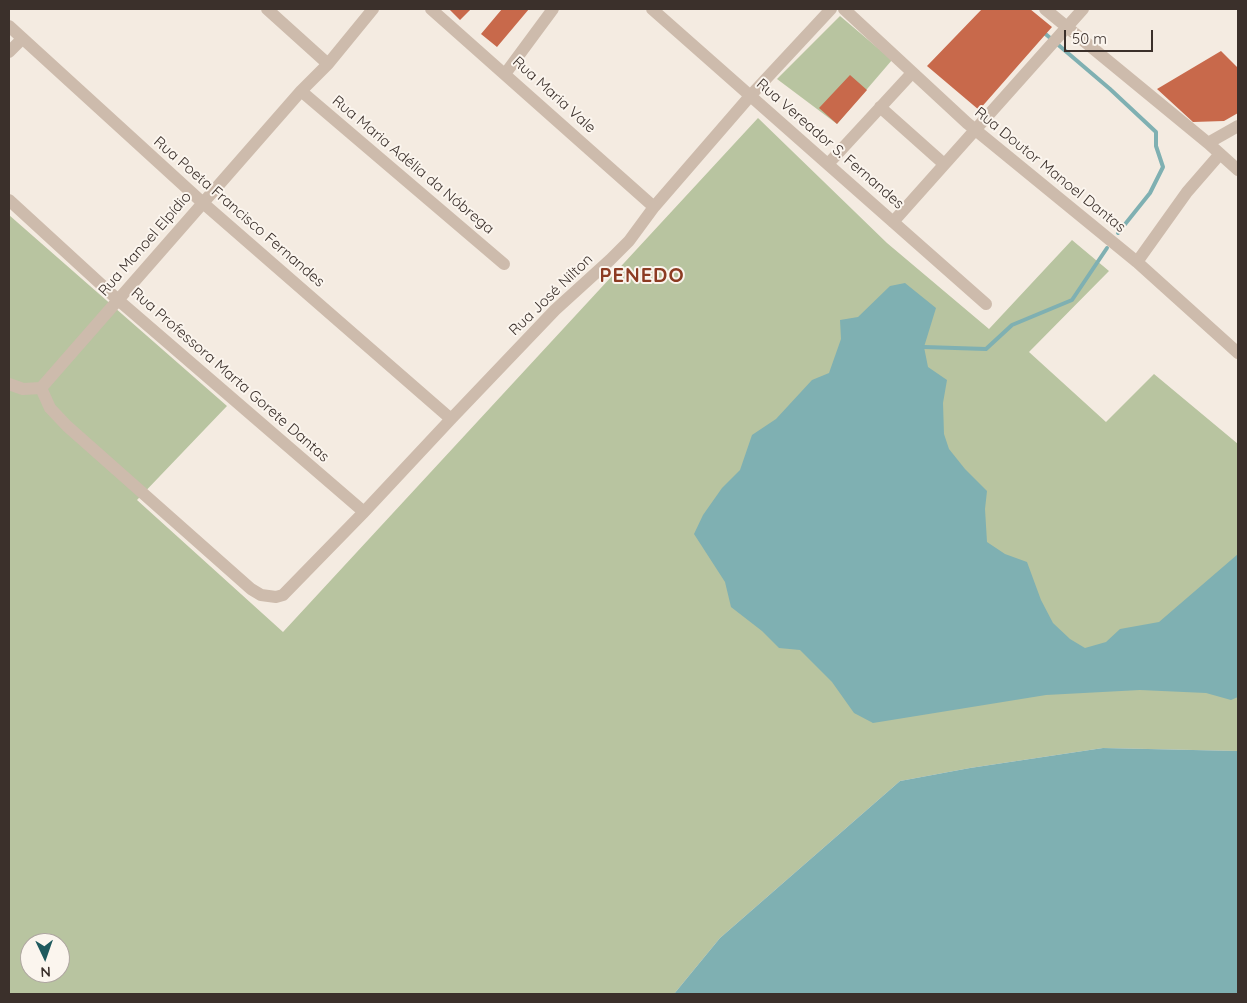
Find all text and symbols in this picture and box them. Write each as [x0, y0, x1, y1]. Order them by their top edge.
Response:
scale bar [1067, 20, 1156, 52]
text: 50 m [1072, 29, 1107, 48]
street label: Rua Maria Vale [509, 53, 599, 137]
street label: Rua Vereador S. Fernandes [753, 75, 907, 213]
street label: Rua Maria Adélia da Nóbrega [328, 92, 498, 238]
street label: Rua Doutor Manoel Dantas [971, 104, 1129, 236]
street label: Rua Poeta Francisco Fernandes [150, 133, 328, 291]
street label: Rua Manoel Elpídio [95, 188, 195, 300]
street label: Rua José Nilton [505, 251, 597, 339]
district label: PENEDO [599, 264, 685, 288]
street label: Rua Professora Marta Gorete Dantas [127, 284, 333, 466]
north arrow [20, 933, 70, 983]
text: N [40, 963, 51, 981]

